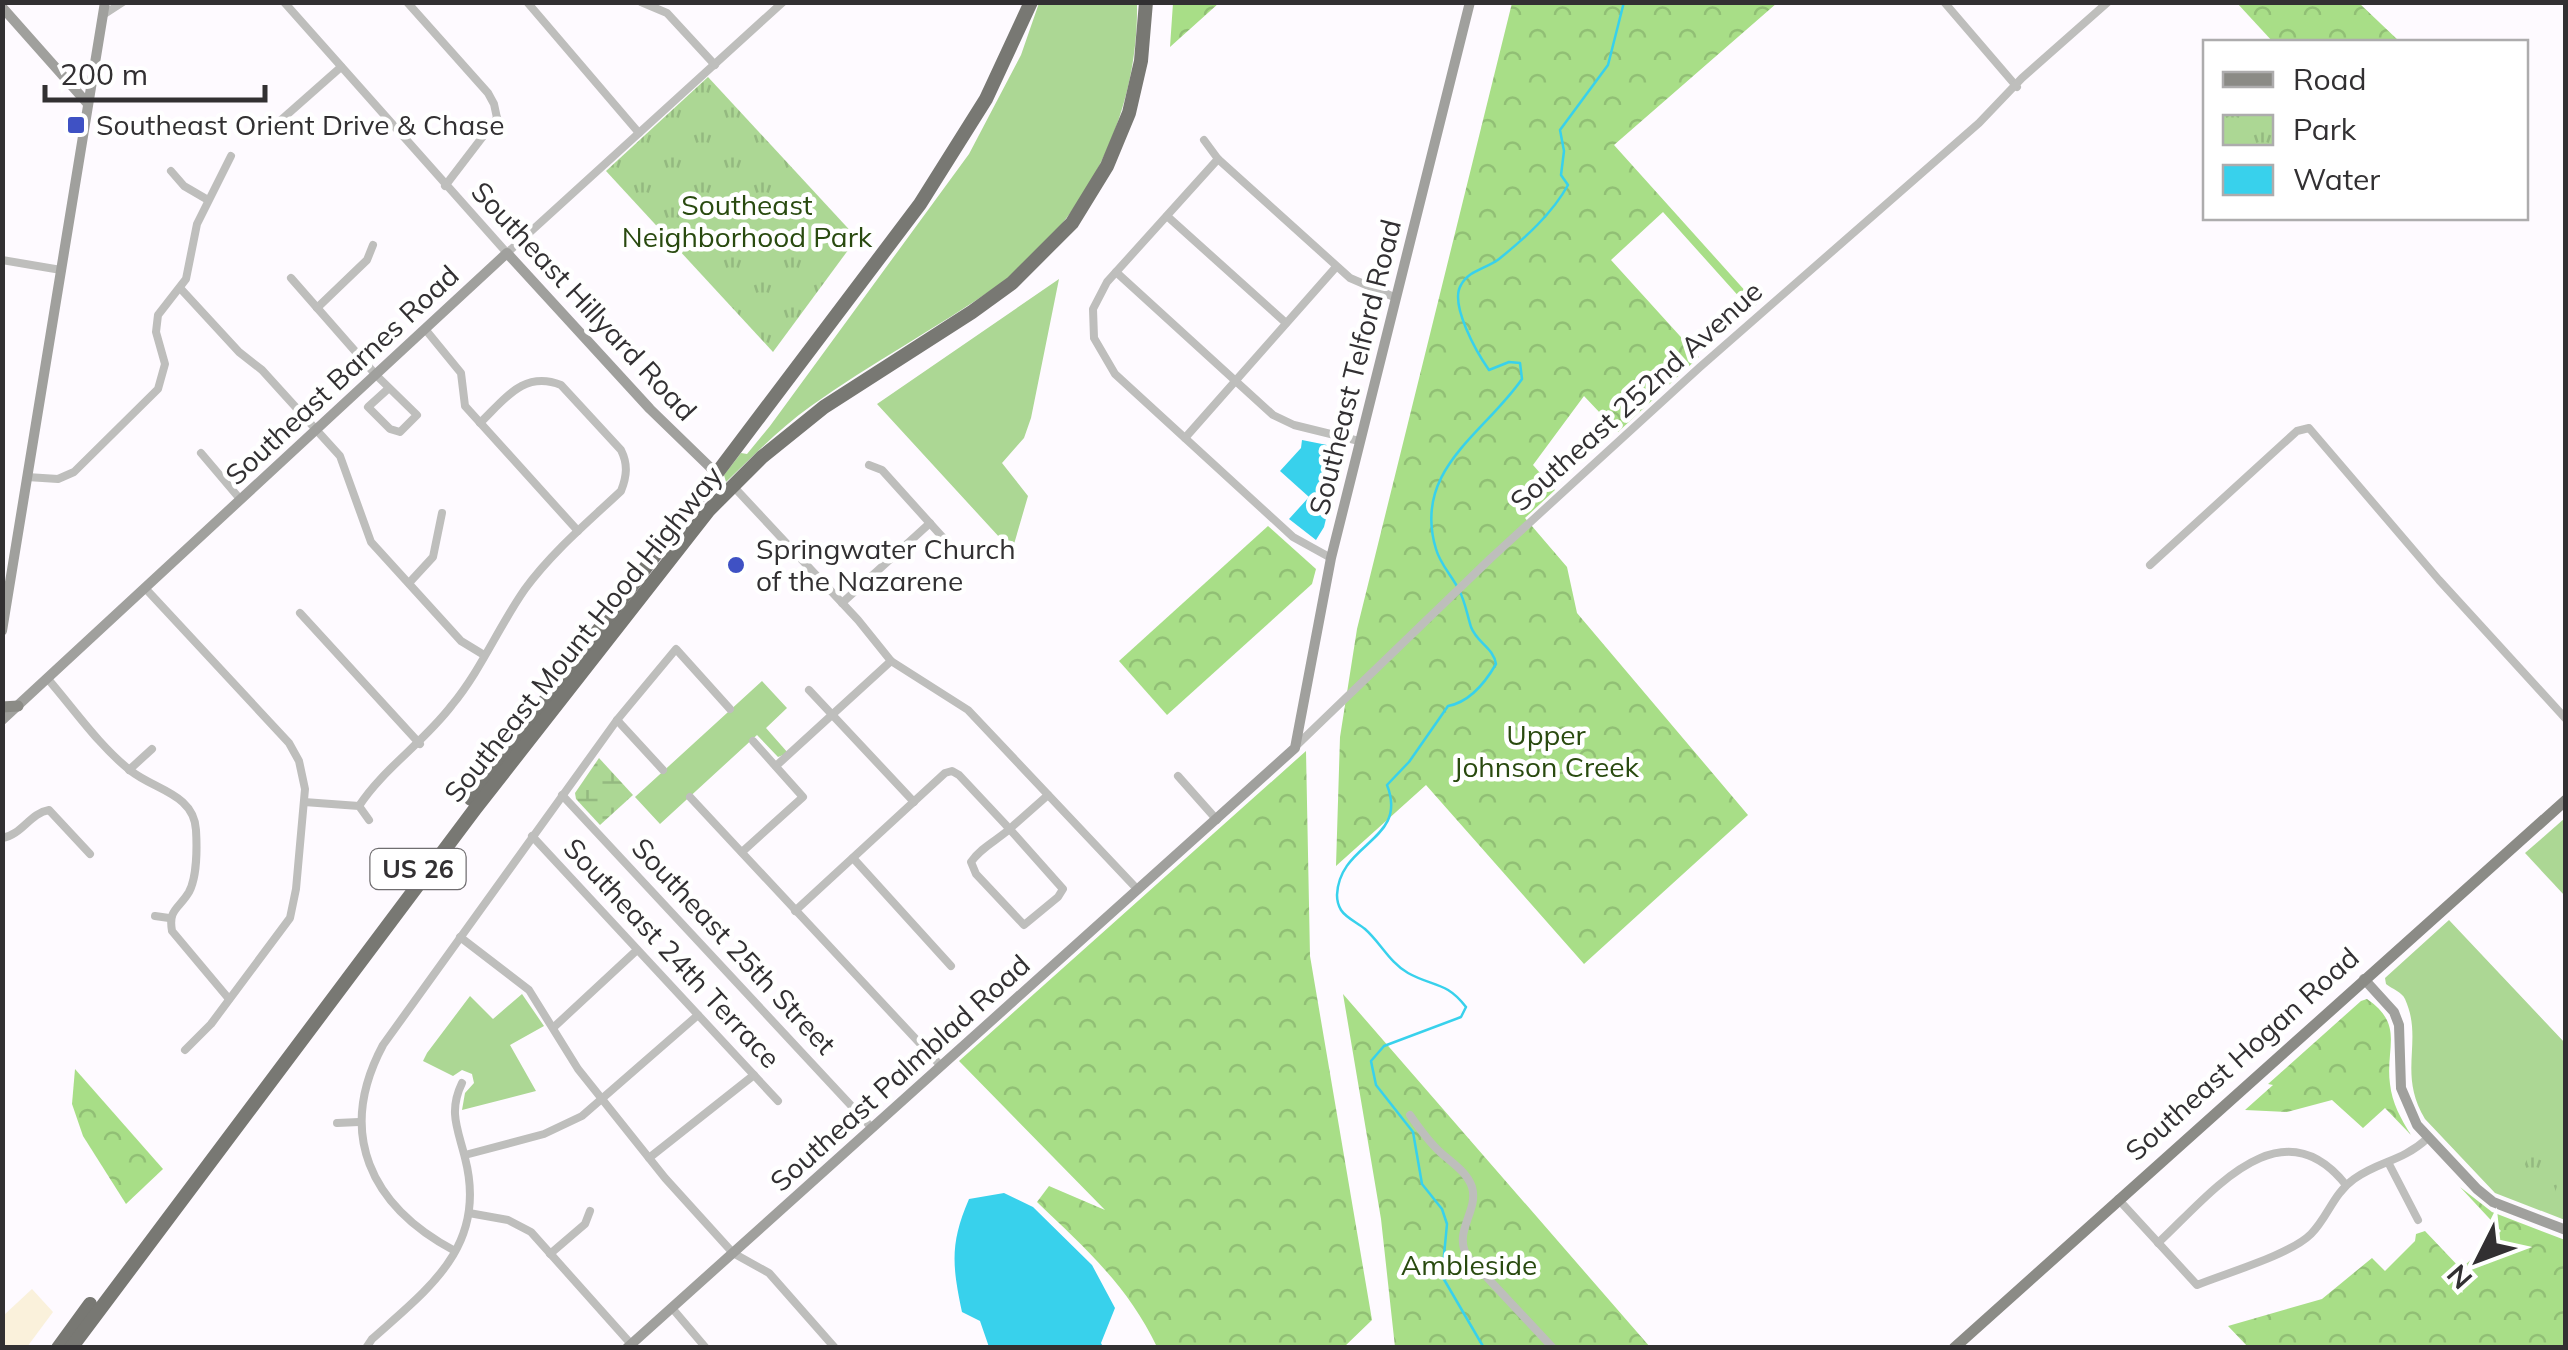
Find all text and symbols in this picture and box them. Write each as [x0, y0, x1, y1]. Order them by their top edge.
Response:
scale bar [45, 40, 265, 102]
legend [2203, 40, 2528, 220]
text: 200 m [60, 55, 148, 93]
text: Road [2293, 60, 2367, 98]
place label: Southeast Orient Drive & Chase [96, 107, 504, 142]
text: Park [2293, 110, 2357, 148]
marker: Southeast Orient Drive & Chase [65, 114, 87, 136]
text: Water [2293, 160, 2380, 198]
street label: Southeast Hillyard Road [464, 174, 704, 428]
park label: Southeast Neighborhood Park [622, 187, 873, 254]
street label: Southeast Telford Road [1301, 216, 1408, 518]
street label: Southeast Barnes Road [218, 257, 466, 492]
street label: Southeast 252nd Avenue [1502, 273, 1769, 518]
street label: Southeast Mount Hood Highway [436, 458, 729, 809]
place label: Springwater Church of the Nazarene [756, 531, 1016, 598]
marker: Springwater Church of the Nazarene [725, 554, 747, 576]
park label: Upper Johnson Creek [1453, 717, 1639, 784]
street label: Southeast 24th Terrace [557, 830, 788, 1075]
street label: Southeast 25th Street [625, 830, 844, 1061]
road number: US 26 [370, 849, 466, 889]
street label: Southeast Hogan Road [2118, 940, 2366, 1168]
street label: Southeast Palmblad Road [763, 947, 1037, 1198]
north arrow [2428, 1210, 2528, 1310]
park label: Ambleside [1401, 1247, 1537, 1282]
text: N [2439, 1257, 2479, 1297]

